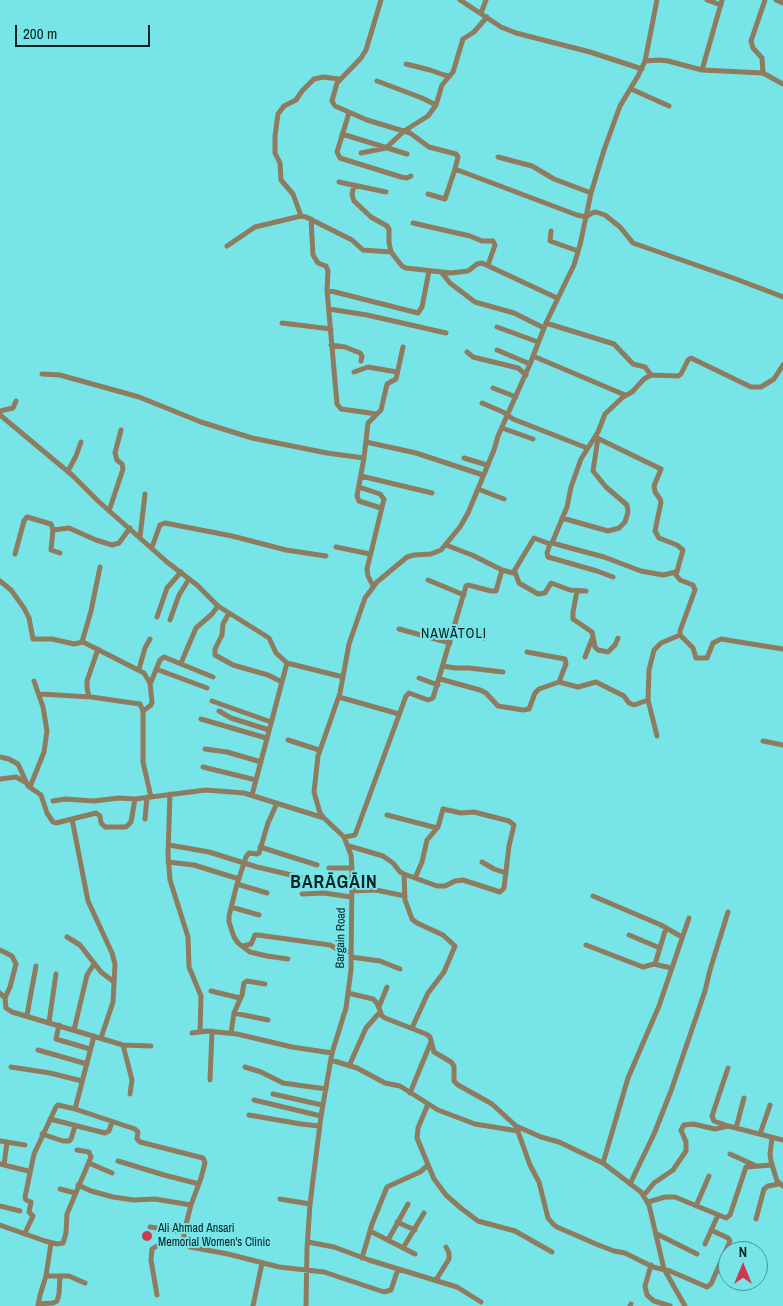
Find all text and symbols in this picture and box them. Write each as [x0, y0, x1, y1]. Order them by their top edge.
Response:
scale bar [18, 15, 152, 47]
text: 200 m [23, 23, 57, 44]
district label: NAWĀTOLI [420, 626, 488, 642]
district label: BARĀGĀIN [289, 872, 379, 894]
street label: Bargain Road [333, 908, 349, 968]
place label: Ali Ahmad Ansari Memorial Women's Clinic [158, 1222, 270, 1250]
marker: Ali Ahmad Ansari Memorial Women's Clinic [140, 1229, 154, 1243]
north arrow [718, 1241, 768, 1291]
text: N [739, 1243, 747, 1261]

